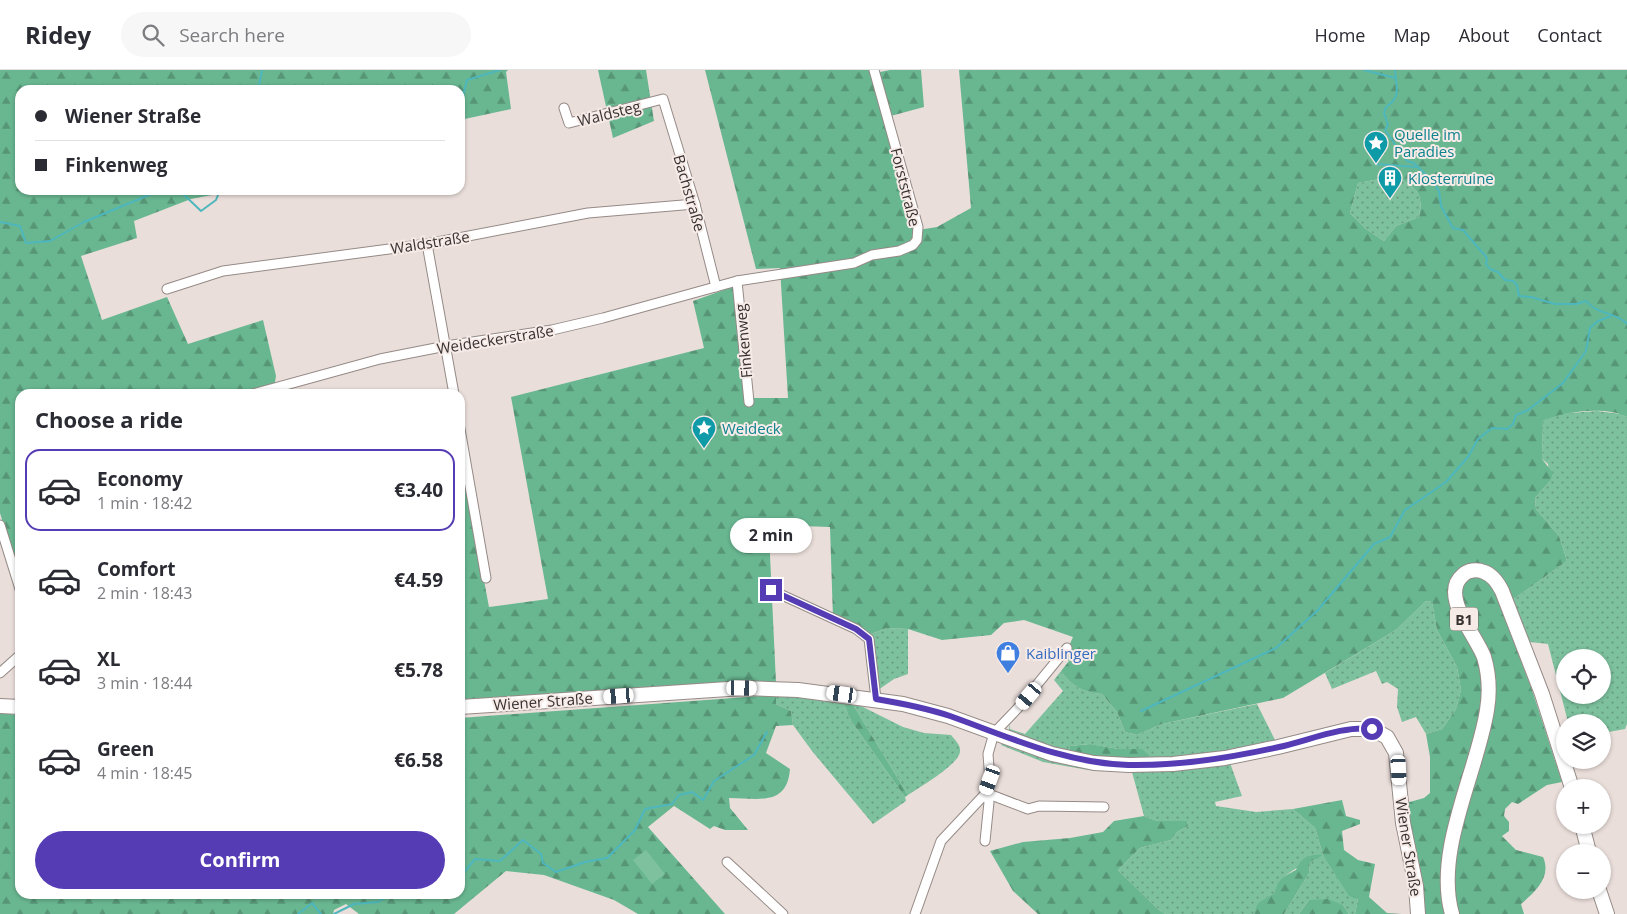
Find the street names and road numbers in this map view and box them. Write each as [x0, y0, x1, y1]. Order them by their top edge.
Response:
street label: Waldsteg [575, 96, 643, 130]
street label: Forststraße [887, 146, 925, 228]
street label: Bachstraße [669, 152, 711, 234]
street label: Waldstraße [389, 226, 471, 258]
street label: Finkenweg [730, 303, 756, 379]
street label: Weideckerstraße [435, 320, 555, 358]
road number: B1 [1450, 608, 1478, 630]
street label: Wiener Straße [493, 688, 593, 714]
street label: Wiener Straße [1391, 796, 1427, 898]

